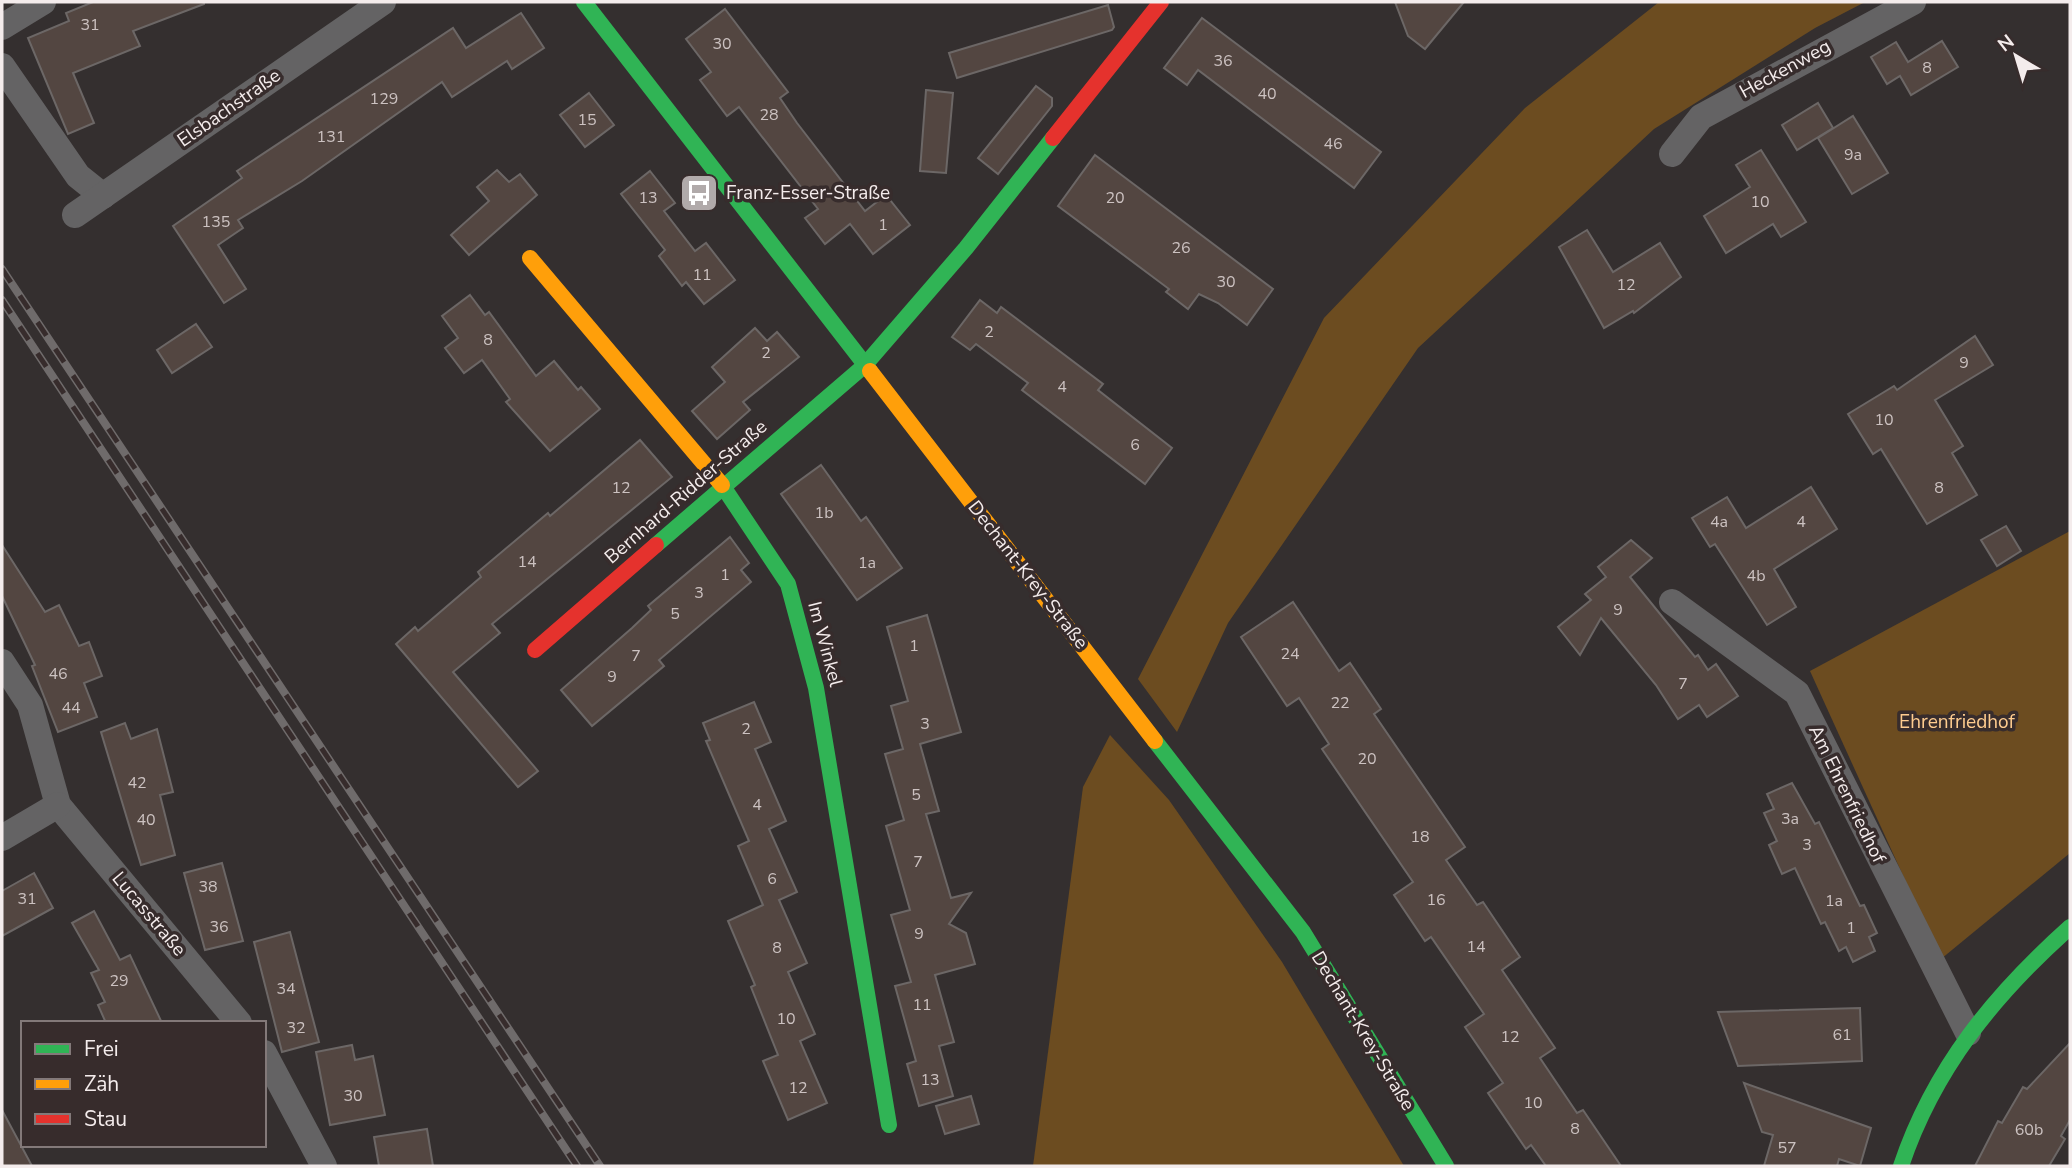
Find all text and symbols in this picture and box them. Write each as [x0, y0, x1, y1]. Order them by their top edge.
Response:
house number: 31 [80, 14, 100, 36]
north arrow [1981, 21, 2051, 91]
text: N [1993, 29, 2020, 58]
house number: 30 [712, 33, 732, 55]
street label: Heckenweg [1735, 33, 1835, 105]
house number: 36 [1213, 50, 1233, 72]
house number: 8 [1922, 57, 1932, 79]
street label: Elsbachstraße [172, 63, 286, 153]
house number: 40 [1257, 83, 1277, 105]
house number: 129 [370, 88, 398, 110]
house number: 28 [759, 104, 779, 126]
house number: 15 [577, 109, 597, 131]
house number: 131 [317, 126, 345, 148]
house number: 46 [1323, 133, 1343, 155]
house number: 9a [1844, 144, 1862, 166]
bus stop icon: Franz-Esser-Straße [678, 172, 720, 214]
place label: Franz-Esser-Straße [726, 180, 890, 206]
house number: 13 [638, 187, 658, 209]
house number: 20 [1105, 187, 1125, 209]
house number: 10 [1750, 191, 1770, 213]
house number: 135 [202, 211, 230, 233]
house number: 1 [878, 214, 888, 236]
house number: 26 [1171, 237, 1191, 259]
house number: 11 [692, 264, 712, 286]
house number: 30 [1216, 271, 1236, 293]
house number: 12 [1616, 274, 1636, 296]
house number: 2 [984, 321, 994, 343]
house number: 8 [483, 329, 493, 351]
house number: 2 [761, 342, 771, 364]
house number: 9 [1959, 352, 1969, 374]
house number: 4 [1057, 376, 1067, 398]
house number: 10 [1874, 409, 1894, 431]
street label: Bernhard-Ridder-Straße [599, 414, 773, 570]
house number: 6 [1130, 434, 1140, 456]
house number: 12 [611, 477, 631, 499]
house number: 8 [1934, 477, 1944, 499]
street label: Dechant-Krey-Straße [962, 495, 1094, 655]
house number: 1b [815, 502, 833, 524]
house number: 4a [1710, 511, 1728, 533]
house number: 4 [1796, 511, 1806, 533]
house number: 14 [517, 551, 537, 573]
house number: 1a [858, 552, 876, 574]
house number: 1 [720, 564, 730, 586]
house number: 4b [1747, 565, 1765, 587]
house number: 3 [694, 582, 704, 604]
street label: Im Winkel [801, 599, 849, 690]
house number: 9 [1613, 599, 1623, 621]
house number: 5 [670, 603, 680, 625]
house number: 1 [909, 635, 919, 657]
house number: 24 [1280, 643, 1300, 665]
house number: 7 [631, 645, 641, 667]
house number: 46 [48, 663, 68, 685]
house number: 9 [607, 666, 617, 688]
house number: 7 [1678, 673, 1688, 695]
house number: 22 [1330, 692, 1350, 714]
house number: 44 [61, 697, 81, 719]
park label: Ehrenfriedhof [1899, 709, 2016, 735]
house number: 3 [920, 713, 930, 735]
house number: 2 [741, 718, 751, 740]
street label: Am Ehrenfriedhof [1802, 721, 1892, 868]
house number: 20 [1357, 748, 1377, 770]
house number: 42 [127, 772, 147, 794]
house number: 5 [911, 784, 921, 806]
house number: 4 [752, 794, 762, 816]
house number: 3a [1781, 808, 1799, 830]
house number: 40 [136, 809, 156, 831]
house number: 18 [1410, 826, 1430, 848]
house number: 3 [1802, 834, 1812, 856]
house number: 7 [913, 851, 923, 873]
street label: Lucasstraße [106, 866, 192, 962]
house number: 6 [767, 868, 777, 890]
house number: 38 [198, 876, 218, 898]
house number: 31 [17, 888, 37, 910]
house number: 16 [1426, 889, 1446, 911]
house number: 1a [1825, 890, 1843, 912]
house number: 36 [209, 916, 229, 938]
house number: 1 [1846, 917, 1856, 939]
house number: 9 [914, 923, 924, 945]
house number: 14 [1466, 936, 1486, 958]
house number: 8 [772, 937, 782, 959]
street label: Dechant-Krey-Straße [1305, 946, 1421, 1116]
house number: 29 [109, 970, 129, 992]
house number: 34 [276, 978, 296, 1000]
house number: 11 [912, 994, 932, 1016]
house number: 10 [776, 1008, 796, 1030]
house number: 32 [286, 1017, 306, 1039]
legend [21, 1021, 266, 1147]
house number: 61 [1832, 1024, 1852, 1046]
house number: 12 [1500, 1026, 1520, 1048]
text: Frei [84, 1035, 119, 1063]
house number: 13 [920, 1069, 940, 1091]
text: Zäh [84, 1070, 119, 1098]
house number: 12 [788, 1077, 808, 1099]
house number: 30 [343, 1085, 363, 1107]
house number: 10 [1523, 1092, 1543, 1114]
text: Stau [84, 1105, 127, 1133]
house number: 8 [1570, 1118, 1580, 1140]
house number: 60b [2015, 1119, 2043, 1141]
house number: 57 [1777, 1137, 1797, 1159]

